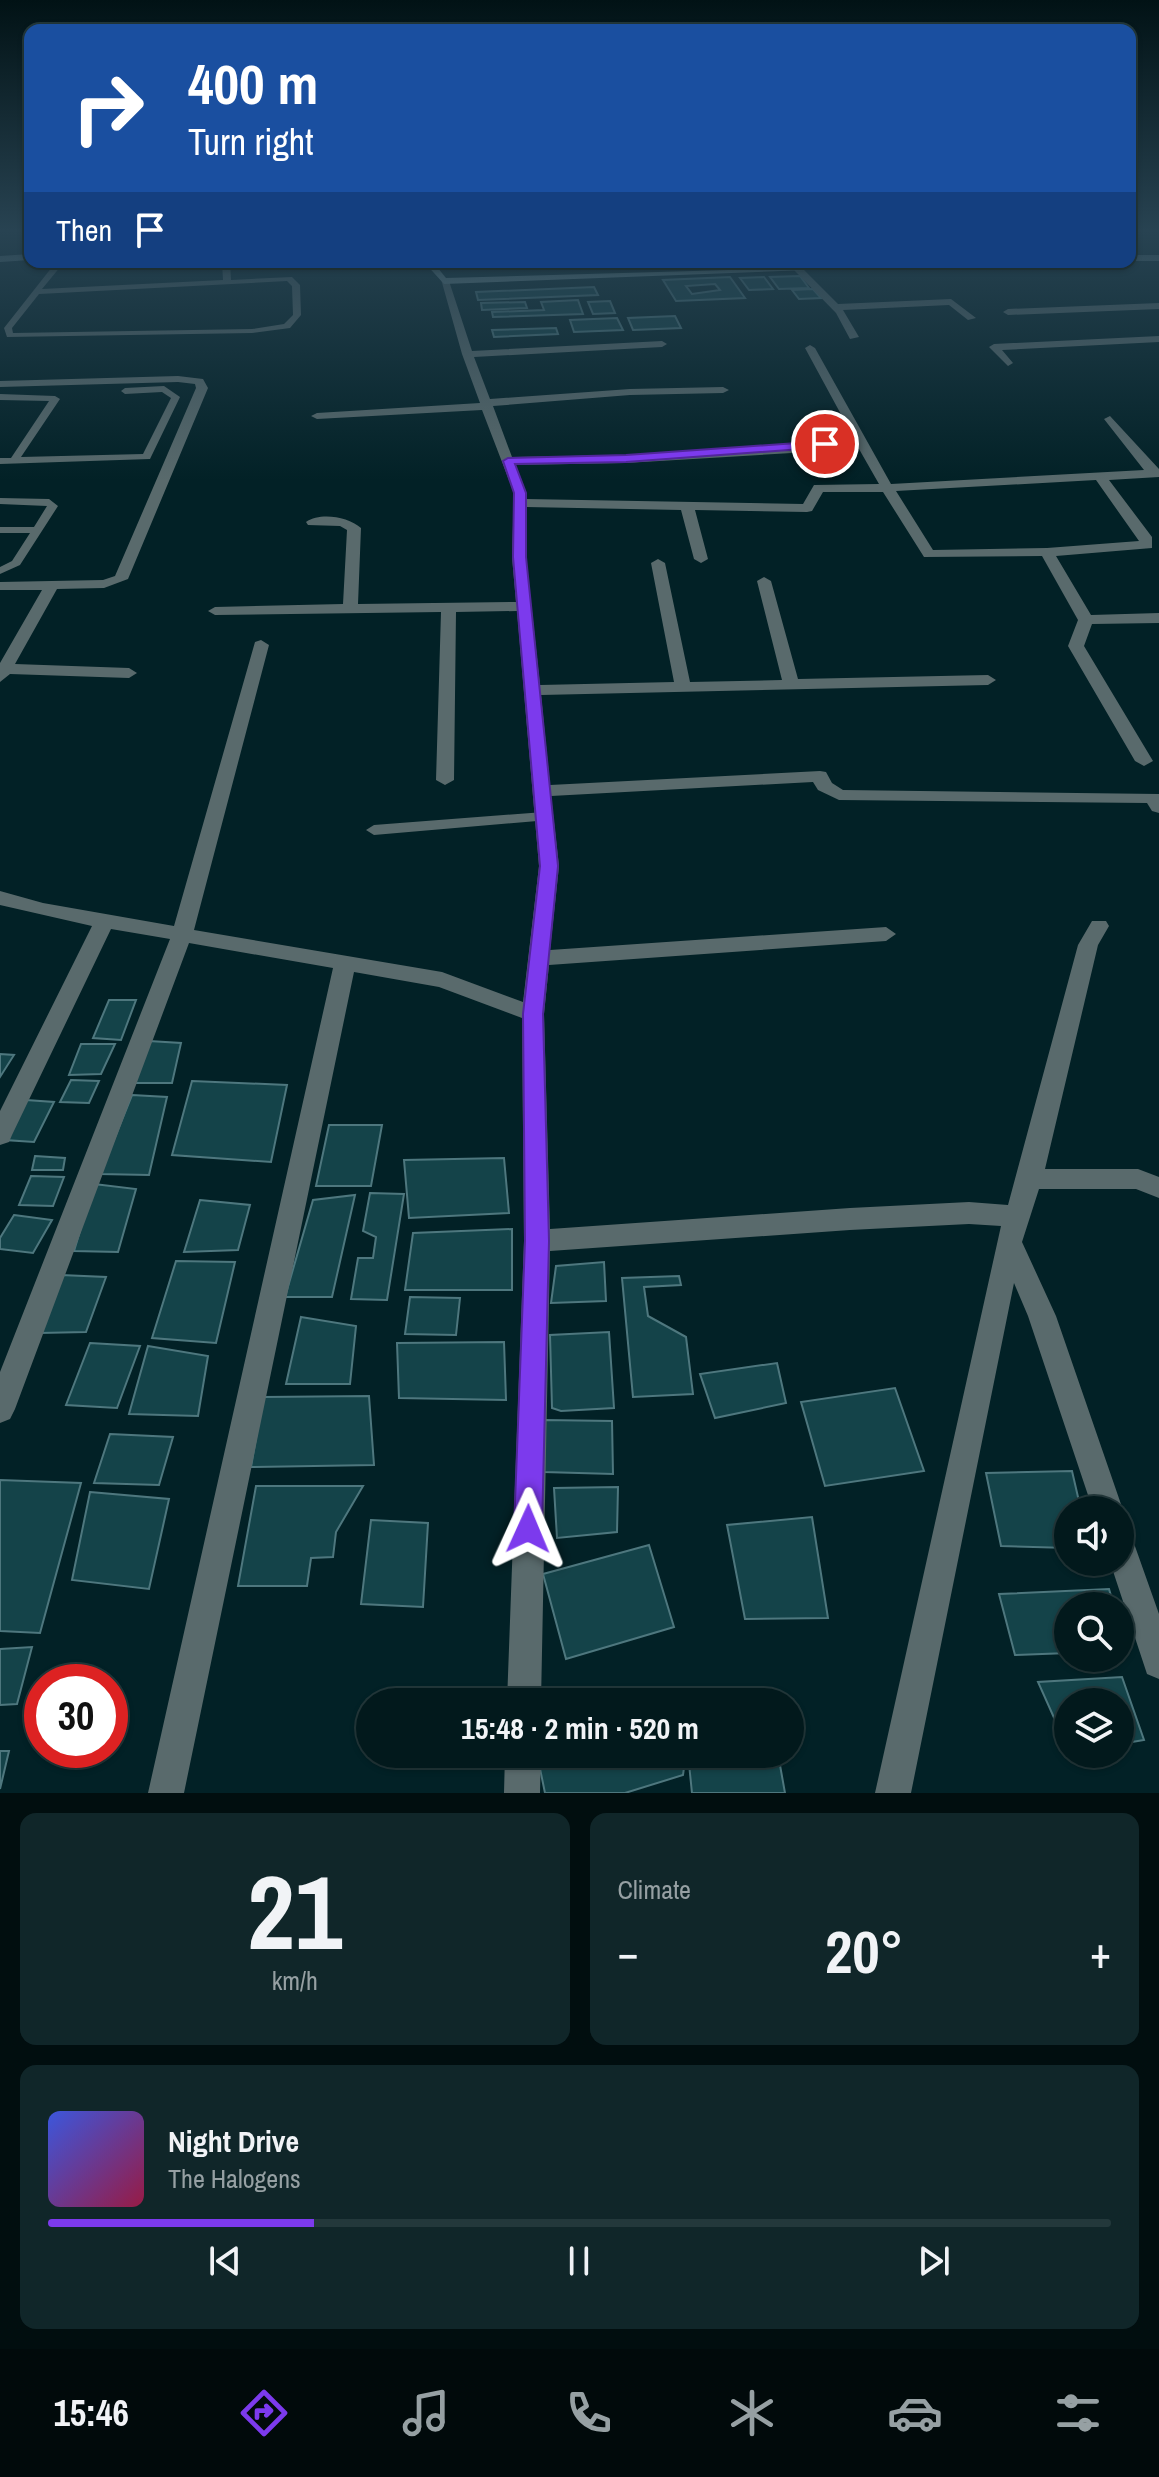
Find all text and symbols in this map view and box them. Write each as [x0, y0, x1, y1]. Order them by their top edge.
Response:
text: 400 m [188, 46, 318, 121]
icon: right [56, 56, 160, 160]
text: Turn right [188, 118, 313, 166]
icon: arrive [128, 208, 172, 252]
text: Then [56, 210, 112, 250]
pin [791, 410, 859, 478]
icon: arrive [803, 422, 847, 466]
position arrow [486, 1487, 570, 1571]
map controls [1054, 1496, 1134, 1768]
button: sound [1054, 1496, 1134, 1576]
button: search [1054, 1592, 1134, 1672]
speed limit sign: 30 [24, 1664, 128, 1768]
button: layers [1054, 1688, 1134, 1768]
text: 15:48 · 2 min · 520 m [461, 1708, 699, 1748]
text: 21 [247, 1841, 342, 1981]
text: Climate [618, 1872, 691, 1907]
text: 20° [825, 1911, 904, 1992]
text: − [618, 1922, 639, 1982]
text: + [1090, 1922, 1111, 1982]
text: km/h [272, 1963, 318, 1998]
text: Night Drive [168, 2121, 299, 2161]
text: The Halogens [168, 2161, 301, 2196]
icon: previous [203, 2239, 247, 2283]
icon: pause [557, 2239, 601, 2283]
icon: next [912, 2239, 956, 2283]
icon: directions [236, 2385, 292, 2441]
icon: music [398, 2385, 454, 2441]
icon: phone [561, 2385, 617, 2441]
icon: climate [724, 2385, 780, 2441]
icon: car [887, 2385, 943, 2441]
icon: filters [1050, 2385, 1106, 2441]
text: 15:46 [53, 2389, 129, 2437]

